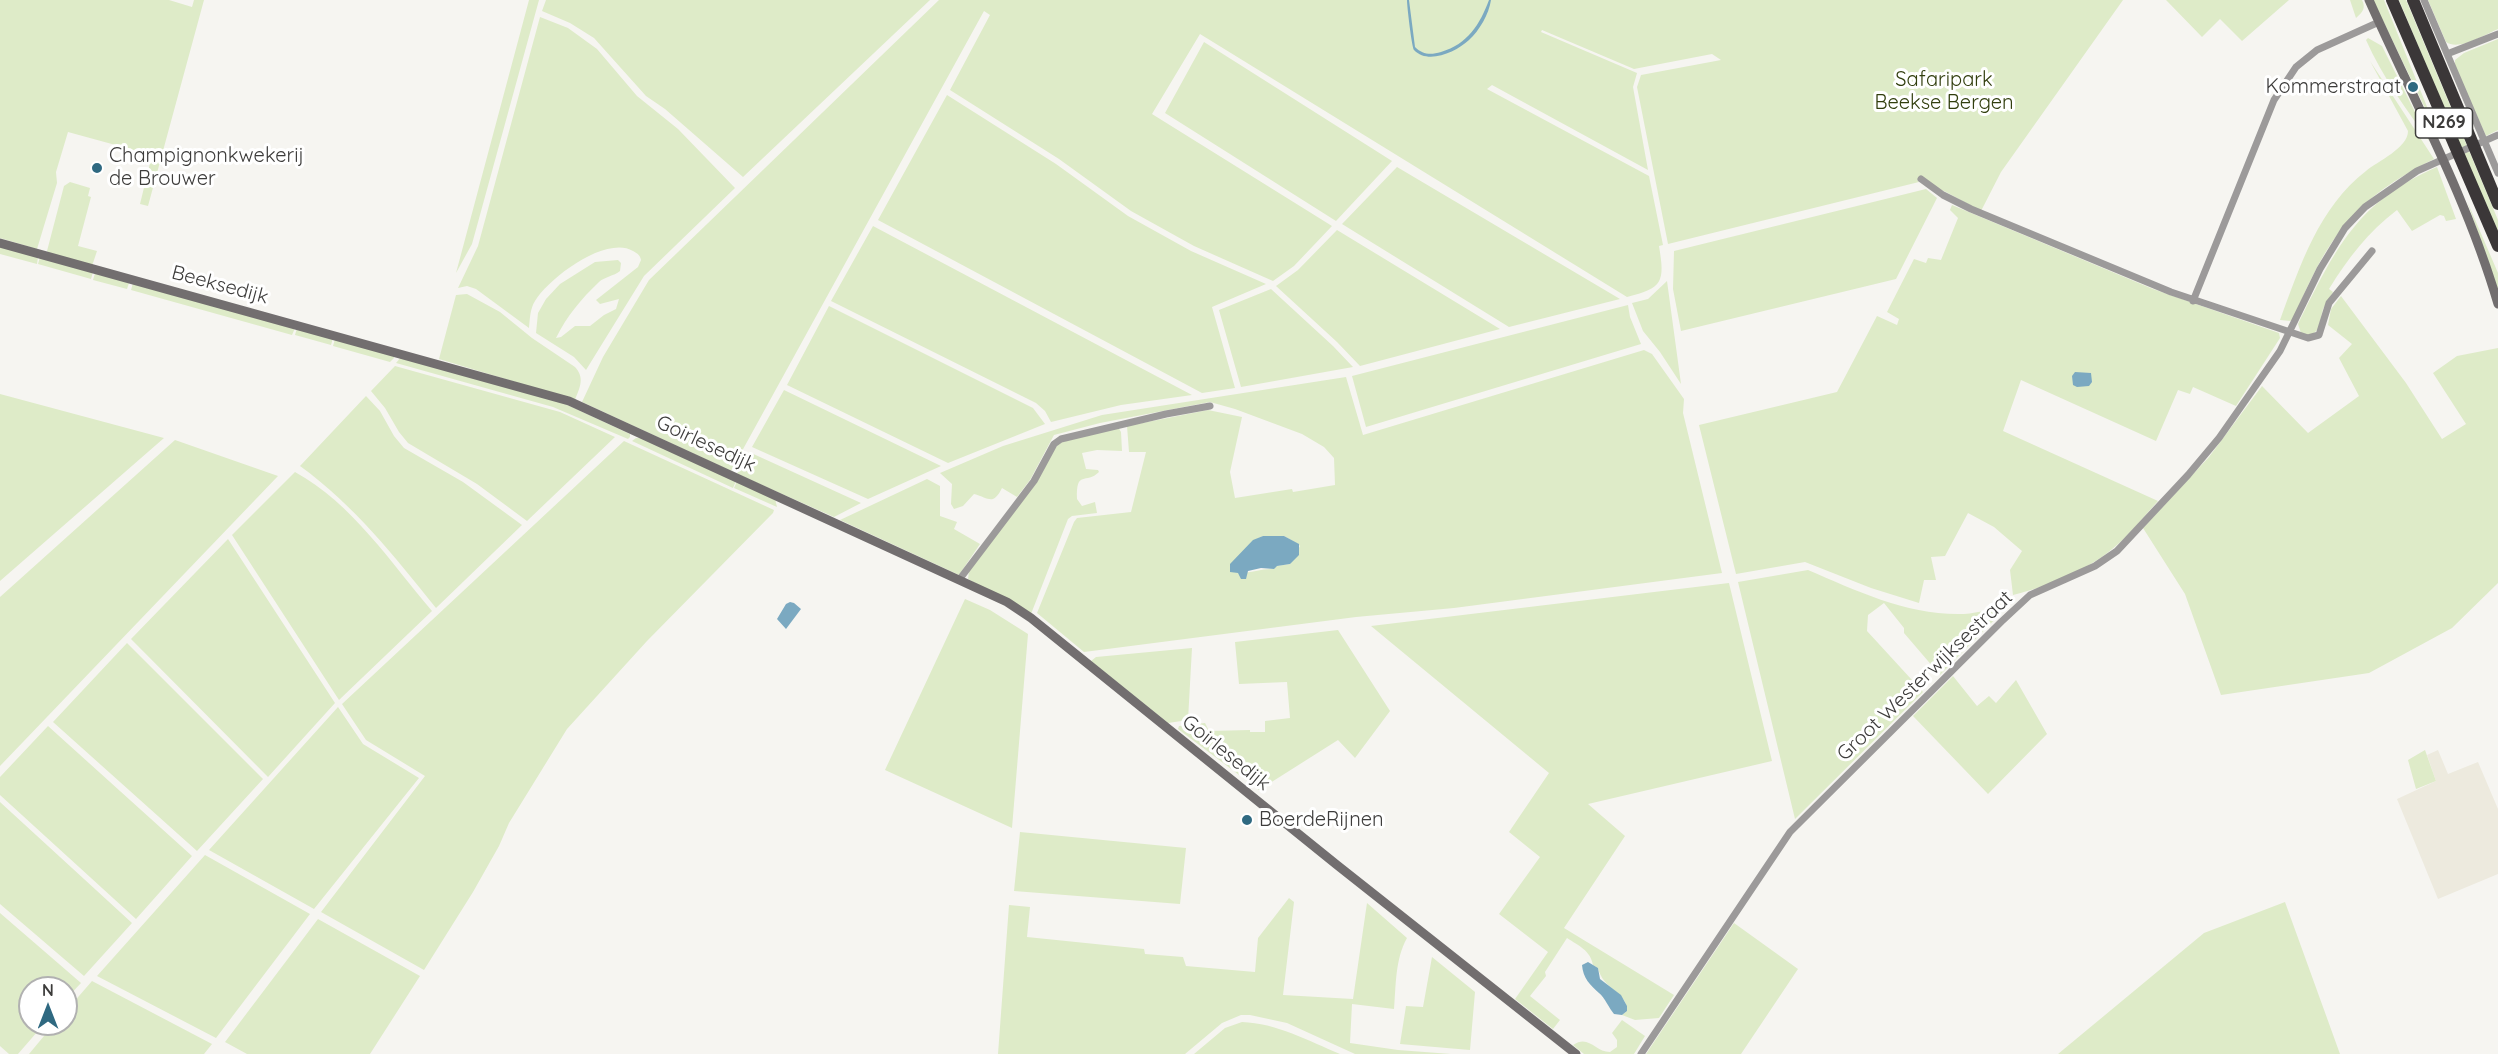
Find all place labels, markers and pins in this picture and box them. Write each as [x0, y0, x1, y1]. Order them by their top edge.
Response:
place label: Kommerstraat [2266, 75, 2401, 99]
marker: Kommerstraat [2406, 80, 2420, 94]
place label: Champignonkwekerij de Brouwer [109, 144, 304, 191]
marker: Champignonkwekerij de Brouwer [90, 161, 104, 175]
place label: BoerdeRijnen [1259, 808, 1384, 832]
marker: BoerdeRijnen [1240, 813, 1254, 827]

